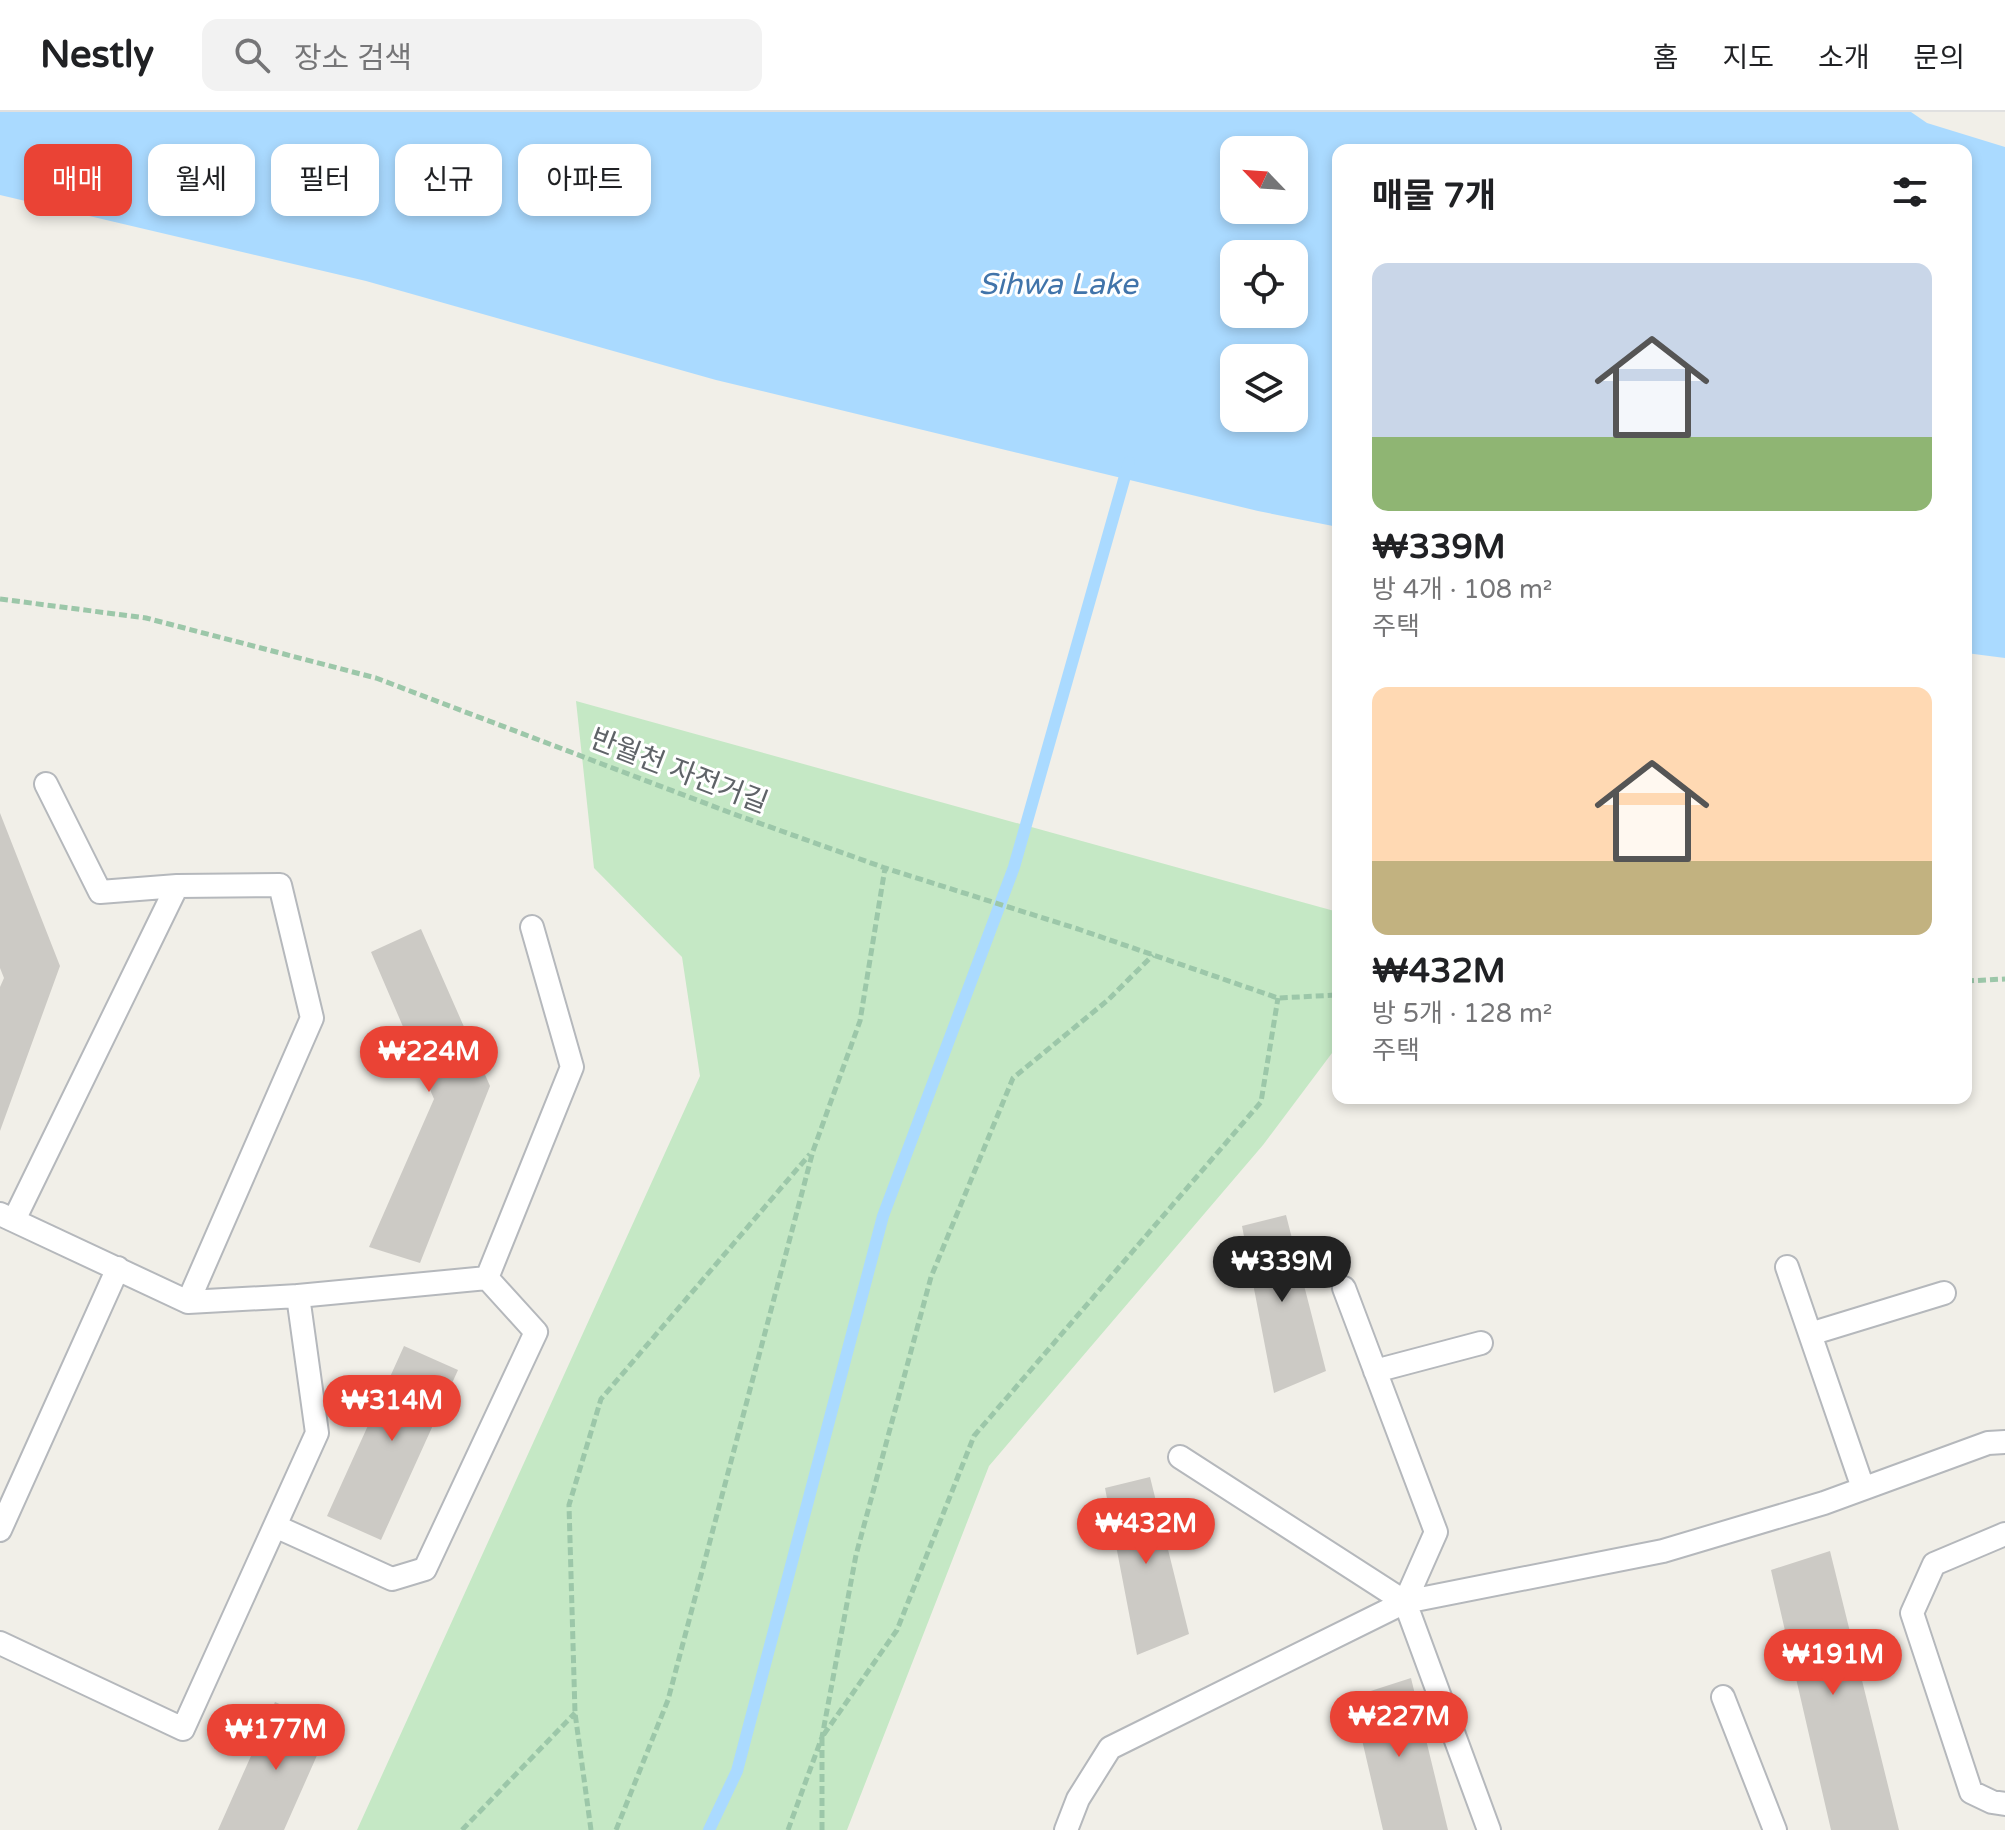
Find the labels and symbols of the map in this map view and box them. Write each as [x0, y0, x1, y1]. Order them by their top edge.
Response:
north arrow [1220, 136, 1308, 224]
water label: Sihwa Lake [978, 266, 1140, 303]
street label: 반월천 자전거길 [585, 722, 773, 820]
pin: ₩224M [373, 1026, 485, 1094]
pin: ₩339M [1226, 1236, 1338, 1304]
pin: ₩314M [336, 1375, 448, 1443]
pin: ₩432M [1090, 1498, 1202, 1566]
pin: ₩191M [1777, 1629, 1889, 1697]
pin: ₩227M [1343, 1691, 1455, 1759]
pin: ₩177M [220, 1704, 332, 1772]

